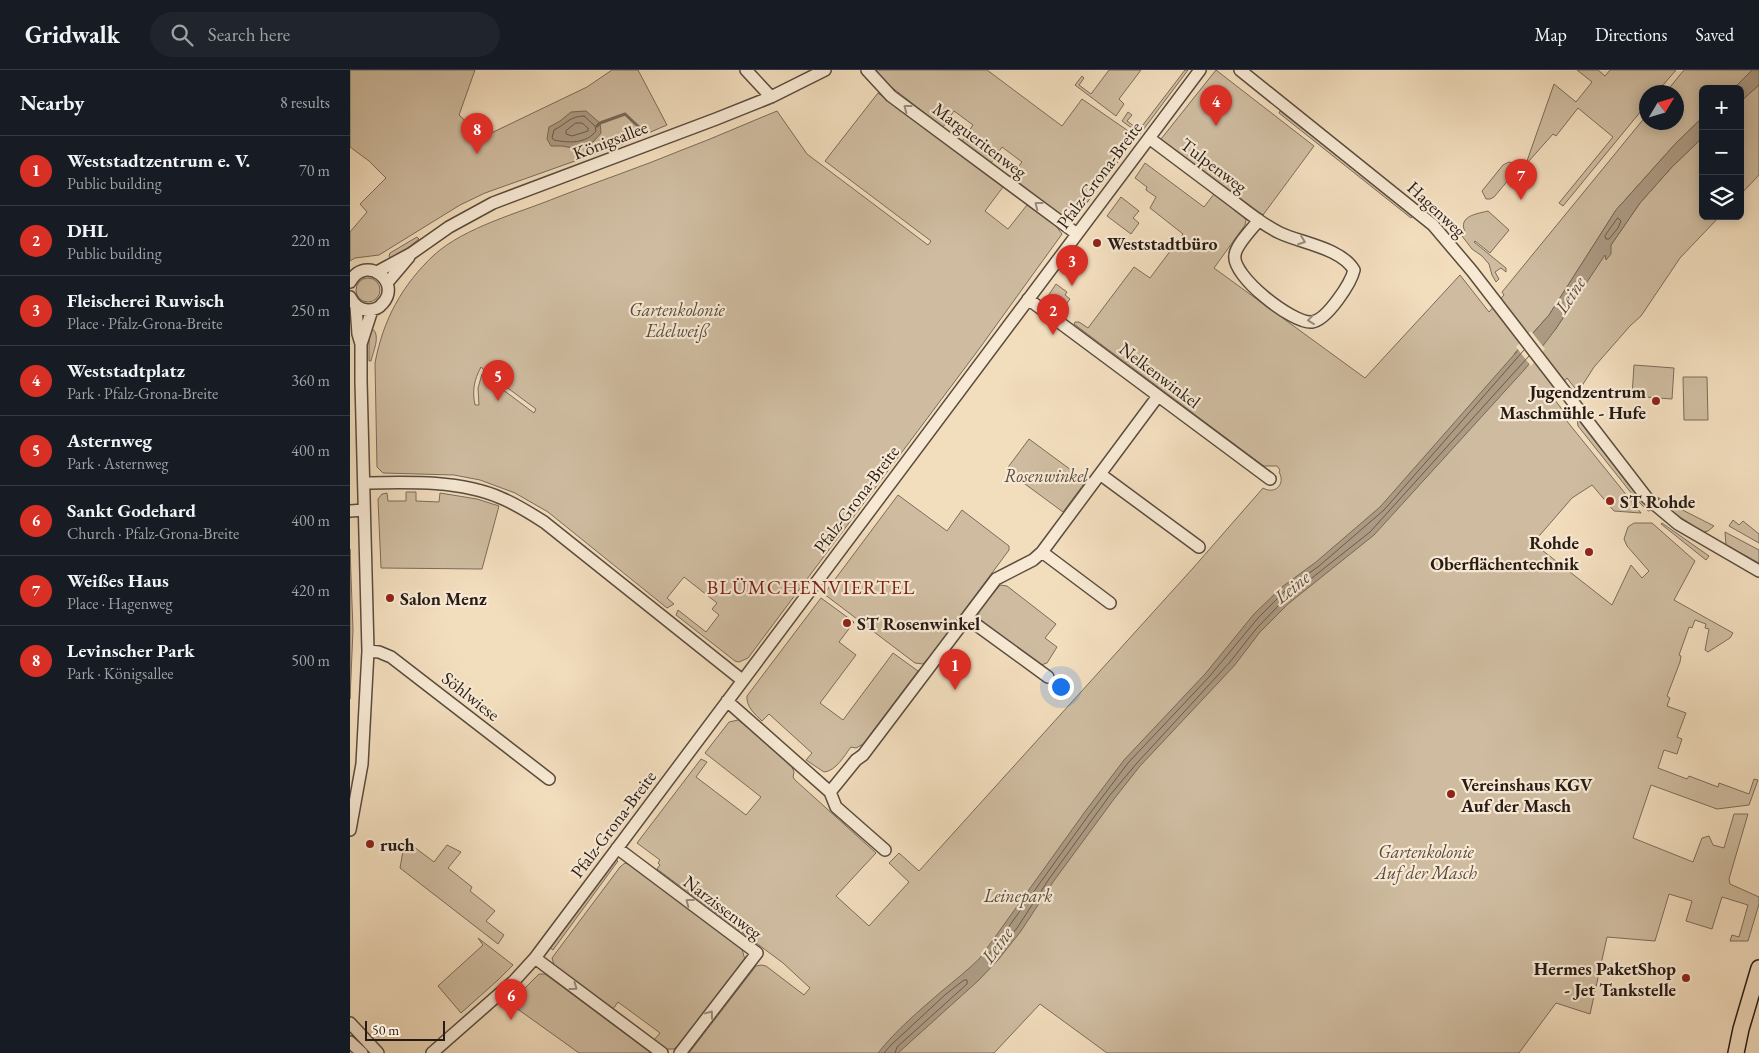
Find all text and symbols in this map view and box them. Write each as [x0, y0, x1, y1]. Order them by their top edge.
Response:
search box [150, 12, 500, 57]
text: Gridwalk [25, 19, 120, 50]
icon: search [168, 21, 196, 49]
text: Search here [208, 22, 290, 47]
text: Map [1535, 23, 1567, 46]
text: Directions [1595, 23, 1667, 46]
text: Saved [1695, 23, 1734, 46]
pin: 4 [1200, 85, 1232, 126]
north arrow [1639, 85, 1684, 130]
map controls [1699, 85, 1744, 220]
button: + [1699, 85, 1744, 130]
text: Nearby [20, 89, 84, 116]
text: 8 results [280, 92, 330, 113]
street label: Margueritenweg [928, 97, 1032, 183]
one-way arrow [903, 105, 913, 114]
pin: 8 [461, 113, 493, 154]
street label: Königsallee [569, 115, 651, 165]
street label: Pfalz-Grona-Breite [1051, 117, 1147, 233]
button: − [1699, 130, 1744, 175]
street label: Tulpenweg [1176, 132, 1252, 198]
text: Weststadtzentrum e. V. [67, 148, 250, 173]
pin: 7 [1505, 159, 1537, 200]
text: 1 [32, 160, 40, 181]
text: 70 m [299, 160, 330, 181]
text: Public building [67, 173, 162, 194]
button: layers [1699, 175, 1744, 220]
street label: Hagenweg [1403, 176, 1471, 242]
one-way arrow [1034, 202, 1044, 211]
text: DHL [67, 218, 108, 243]
text: 2 [32, 230, 40, 251]
text: 220 m [291, 230, 330, 251]
place label: Weststadtbüro [1107, 232, 1217, 255]
one-way arrow [1298, 235, 1306, 245]
marker: Weststadtbüro [1091, 237, 1103, 249]
text: Public building [67, 243, 162, 264]
pin: 3 [1056, 245, 1088, 286]
water label: Leine [1548, 271, 1591, 319]
text: Fleischerei Ruwisch [67, 288, 224, 313]
pin: 2 [1037, 294, 1069, 335]
park label: Gartenkolonie Edelweiß [629, 298, 726, 343]
text: 3 [32, 300, 40, 321]
text: 250 m [291, 300, 330, 321]
text: Place · Pfalz-Grona-Breite [67, 313, 223, 334]
one-way arrow [1307, 314, 1315, 325]
street label: Nelkenwinkel [1115, 337, 1205, 413]
text: Weststadtplatz [67, 358, 185, 383]
pin: 5 [482, 360, 514, 401]
text: 4 [32, 370, 40, 391]
text: 360 m [291, 370, 330, 391]
place label: Jugendzentrum Maschmühle - Hufe [1500, 380, 1646, 424]
text: Park · Pfalz-Grona-Breite [67, 383, 218, 404]
marker: Jugendzentrum Maschmühle - Hufe [1650, 395, 1662, 407]
text: Asternweg [67, 428, 152, 453]
text: 5 [32, 440, 40, 461]
text: 400 m [291, 440, 330, 461]
street label: Pfalz-Grona-Breite [808, 441, 904, 557]
text: Park · Asternweg [67, 453, 169, 474]
park label: Rosenwinkel [1004, 464, 1089, 487]
place label: ST Rohde [1620, 490, 1696, 513]
marker: ST Rohde [1604, 495, 1616, 507]
text: Sankt Godehard [67, 498, 196, 523]
text: 6 [32, 510, 40, 531]
text: 400 m [291, 510, 330, 531]
text: Church · Pfalz-Grona-Breite [67, 523, 239, 544]
place label: Rohde Oberflächentechnik [1430, 531, 1580, 575]
marker: Rohde Oberflächentechnik [1583, 546, 1595, 558]
water label: Leine [1268, 565, 1316, 610]
text: Weißes Haus [67, 568, 169, 593]
district label: BLÜMCHENVIERTEL [707, 574, 915, 600]
text: 7 [32, 580, 40, 601]
text: 420 m [291, 580, 330, 601]
place label: Salon Menz [400, 587, 487, 610]
marker: Salon Menz [384, 592, 396, 604]
text: Place · Hagenweg [67, 593, 172, 614]
place label: ST Rosenwinkel [857, 612, 980, 635]
marker: ST Rosenwinkel [841, 617, 853, 629]
text: Levinscher Park [67, 638, 195, 663]
pin: 1 [939, 649, 971, 690]
text: 8 [32, 650, 40, 671]
text: 500 m [291, 650, 330, 671]
text: Park · Königsallee [67, 663, 174, 684]
street label: Söhlwiese [437, 666, 505, 726]
your location [1048, 674, 1074, 700]
street label: Pfalz-Grona-Breite [565, 766, 661, 882]
place label: Vereinshaus KGV Auf der Masch [1460, 773, 1593, 817]
marker: Vereinshaus KGV Auf der Masch [1445, 788, 1457, 800]
place label: ruch [380, 833, 415, 856]
marker: ruch [364, 838, 376, 850]
park label: Gartenkolonie Auf der Masch [1373, 840, 1477, 885]
street label: Narzissenweg [679, 870, 767, 944]
park label: Leinepark [983, 884, 1052, 908]
one-way arrow [685, 899, 695, 908]
water label: Leine [975, 921, 1019, 969]
place label: Hermes PaketShop - Jet Tankstelle [1534, 957, 1676, 1001]
marker: Hermes PaketShop - Jet Tankstelle [1680, 972, 1692, 984]
pin: 6 [495, 979, 527, 1020]
one-way arrow [568, 981, 578, 990]
one-way arrow [704, 1011, 712, 1020]
scale bar [365, 1018, 445, 1041]
text: 50 m [372, 1021, 399, 1039]

